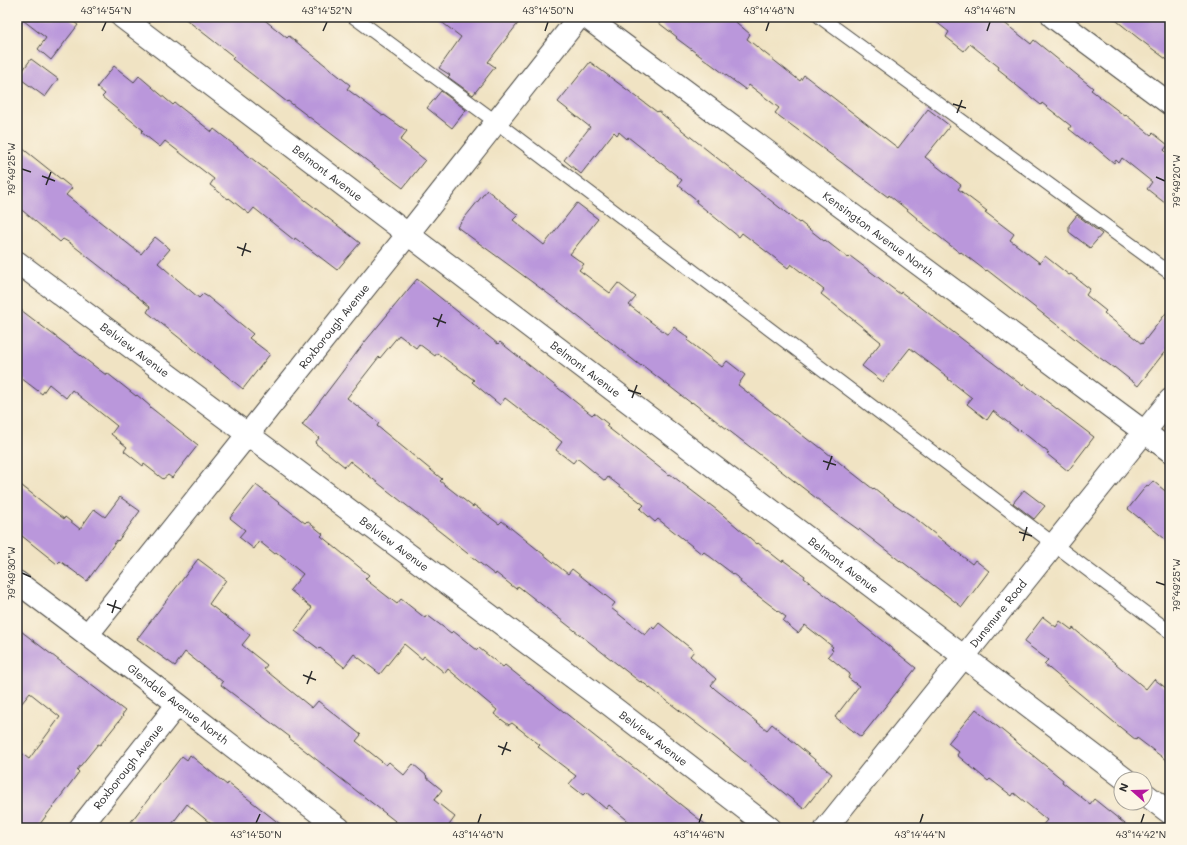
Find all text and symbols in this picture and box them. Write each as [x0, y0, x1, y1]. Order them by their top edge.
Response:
text: 43°14'54"N [81, 3, 131, 17]
text: 43°14'52"N [302, 3, 352, 17]
text: 43°14'50"N [522, 3, 574, 17]
text: 43°14'48"N [744, 3, 794, 17]
text: 43°14'46"N [965, 3, 1015, 17]
street label: Belmont Avenue [290, 141, 366, 204]
text: 79°49'25"W [4, 142, 18, 196]
text: 79°49'20"W [1169, 154, 1183, 208]
street label: Kensington Avenue North [820, 188, 937, 280]
street label: Roxborough Avenue [295, 280, 373, 372]
street label: Belview Avenue [97, 319, 173, 380]
street label: Belmont Avenue [548, 337, 624, 400]
street label: Belview Avenue [357, 513, 432, 574]
street label: Belmont Avenue [806, 533, 882, 596]
text: 79°49'30"W [4, 546, 18, 600]
text: 79°49'25"W [1169, 558, 1183, 612]
street label: Dunsmure Road [966, 576, 1030, 650]
street label: Glendale Avenue North [125, 660, 232, 747]
street label: Belview Avenue [616, 707, 691, 769]
street label: Roxborough Avenue [89, 720, 166, 812]
north arrow [1113, 771, 1153, 811]
text: N [1115, 781, 1132, 794]
text: 43°14'50"N [230, 827, 282, 841]
text: 43°14'48"N [453, 827, 503, 841]
text: 43°14'46"N [674, 827, 724, 841]
text: 43°14'44"N [895, 827, 945, 841]
text: 43°14'42"N [1116, 827, 1166, 841]

